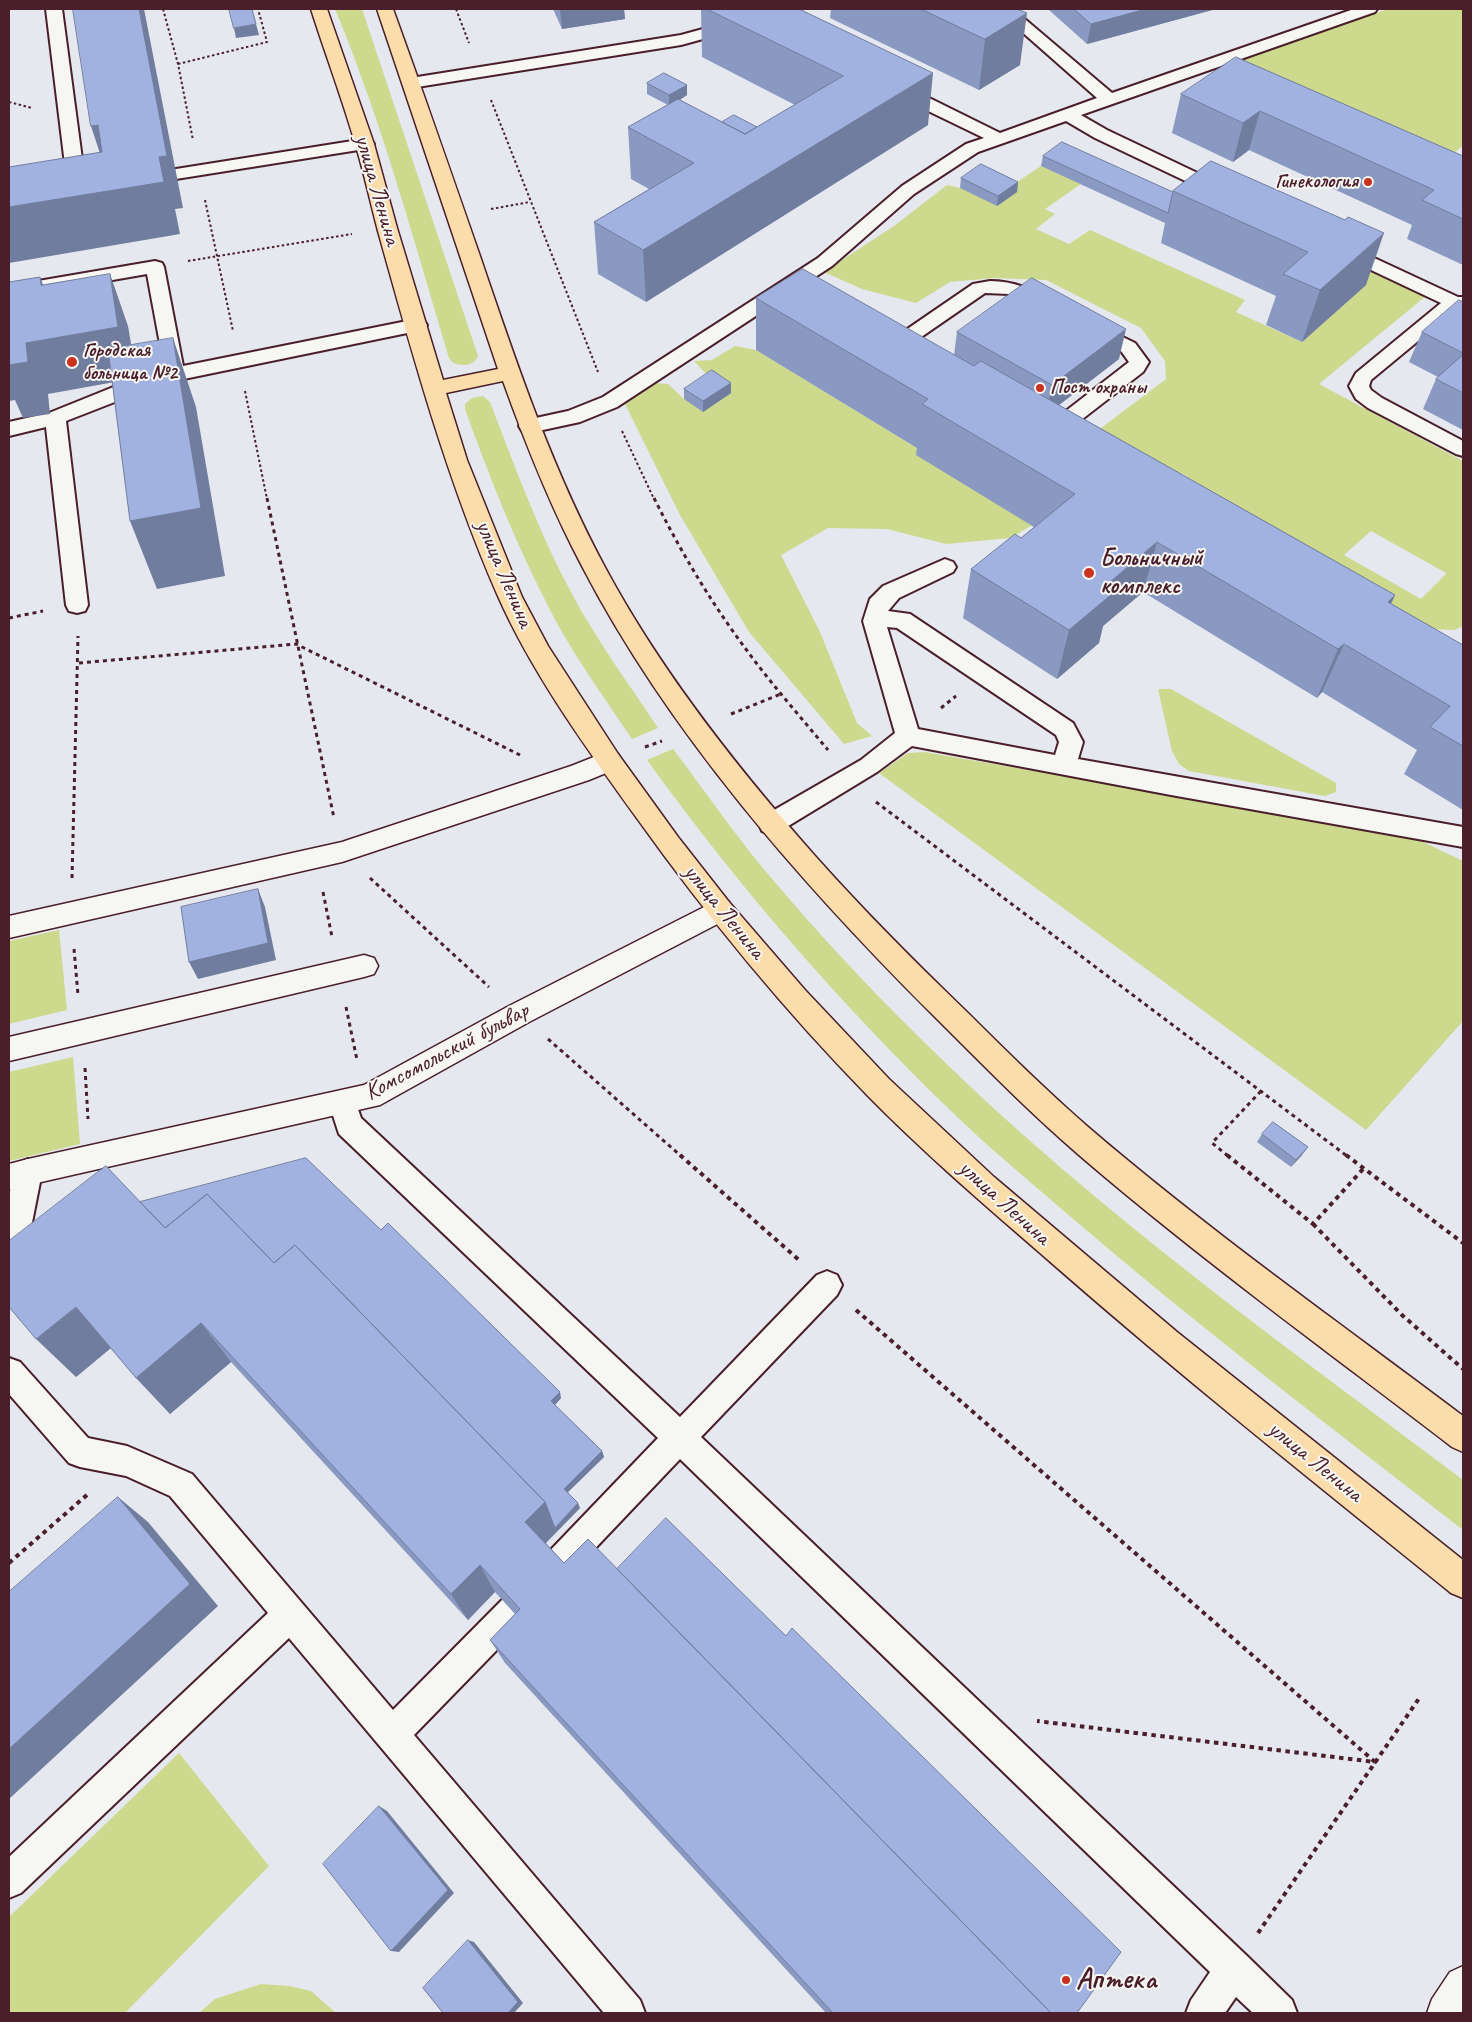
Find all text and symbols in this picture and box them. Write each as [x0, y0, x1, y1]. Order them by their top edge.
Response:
street label: улица Ленина [347, 131, 407, 249]
place label: Гинекология [1275, 170, 1358, 194]
marker: Гинекология [1362, 176, 1374, 188]
place label: Городская больница №2 [83, 339, 177, 386]
marker: Городская больница №2 [65, 355, 79, 369]
place label: Пост охраны [1050, 376, 1146, 400]
marker: Пост охраны [1034, 382, 1046, 394]
street label: улица Ленина [469, 516, 539, 632]
place label: Больничный комплекс [1100, 545, 1203, 601]
marker: Больничный комплекс [1082, 566, 1096, 580]
street label: улица Ленина [677, 859, 771, 965]
street label: Комсомольский бульвар [360, 997, 534, 1107]
street label: улица Ленина [952, 1154, 1056, 1252]
street label: улица Ленина [1262, 1415, 1368, 1509]
place label: Аптека [1076, 1963, 1156, 1997]
marker: Аптека [1060, 1974, 1072, 1986]

